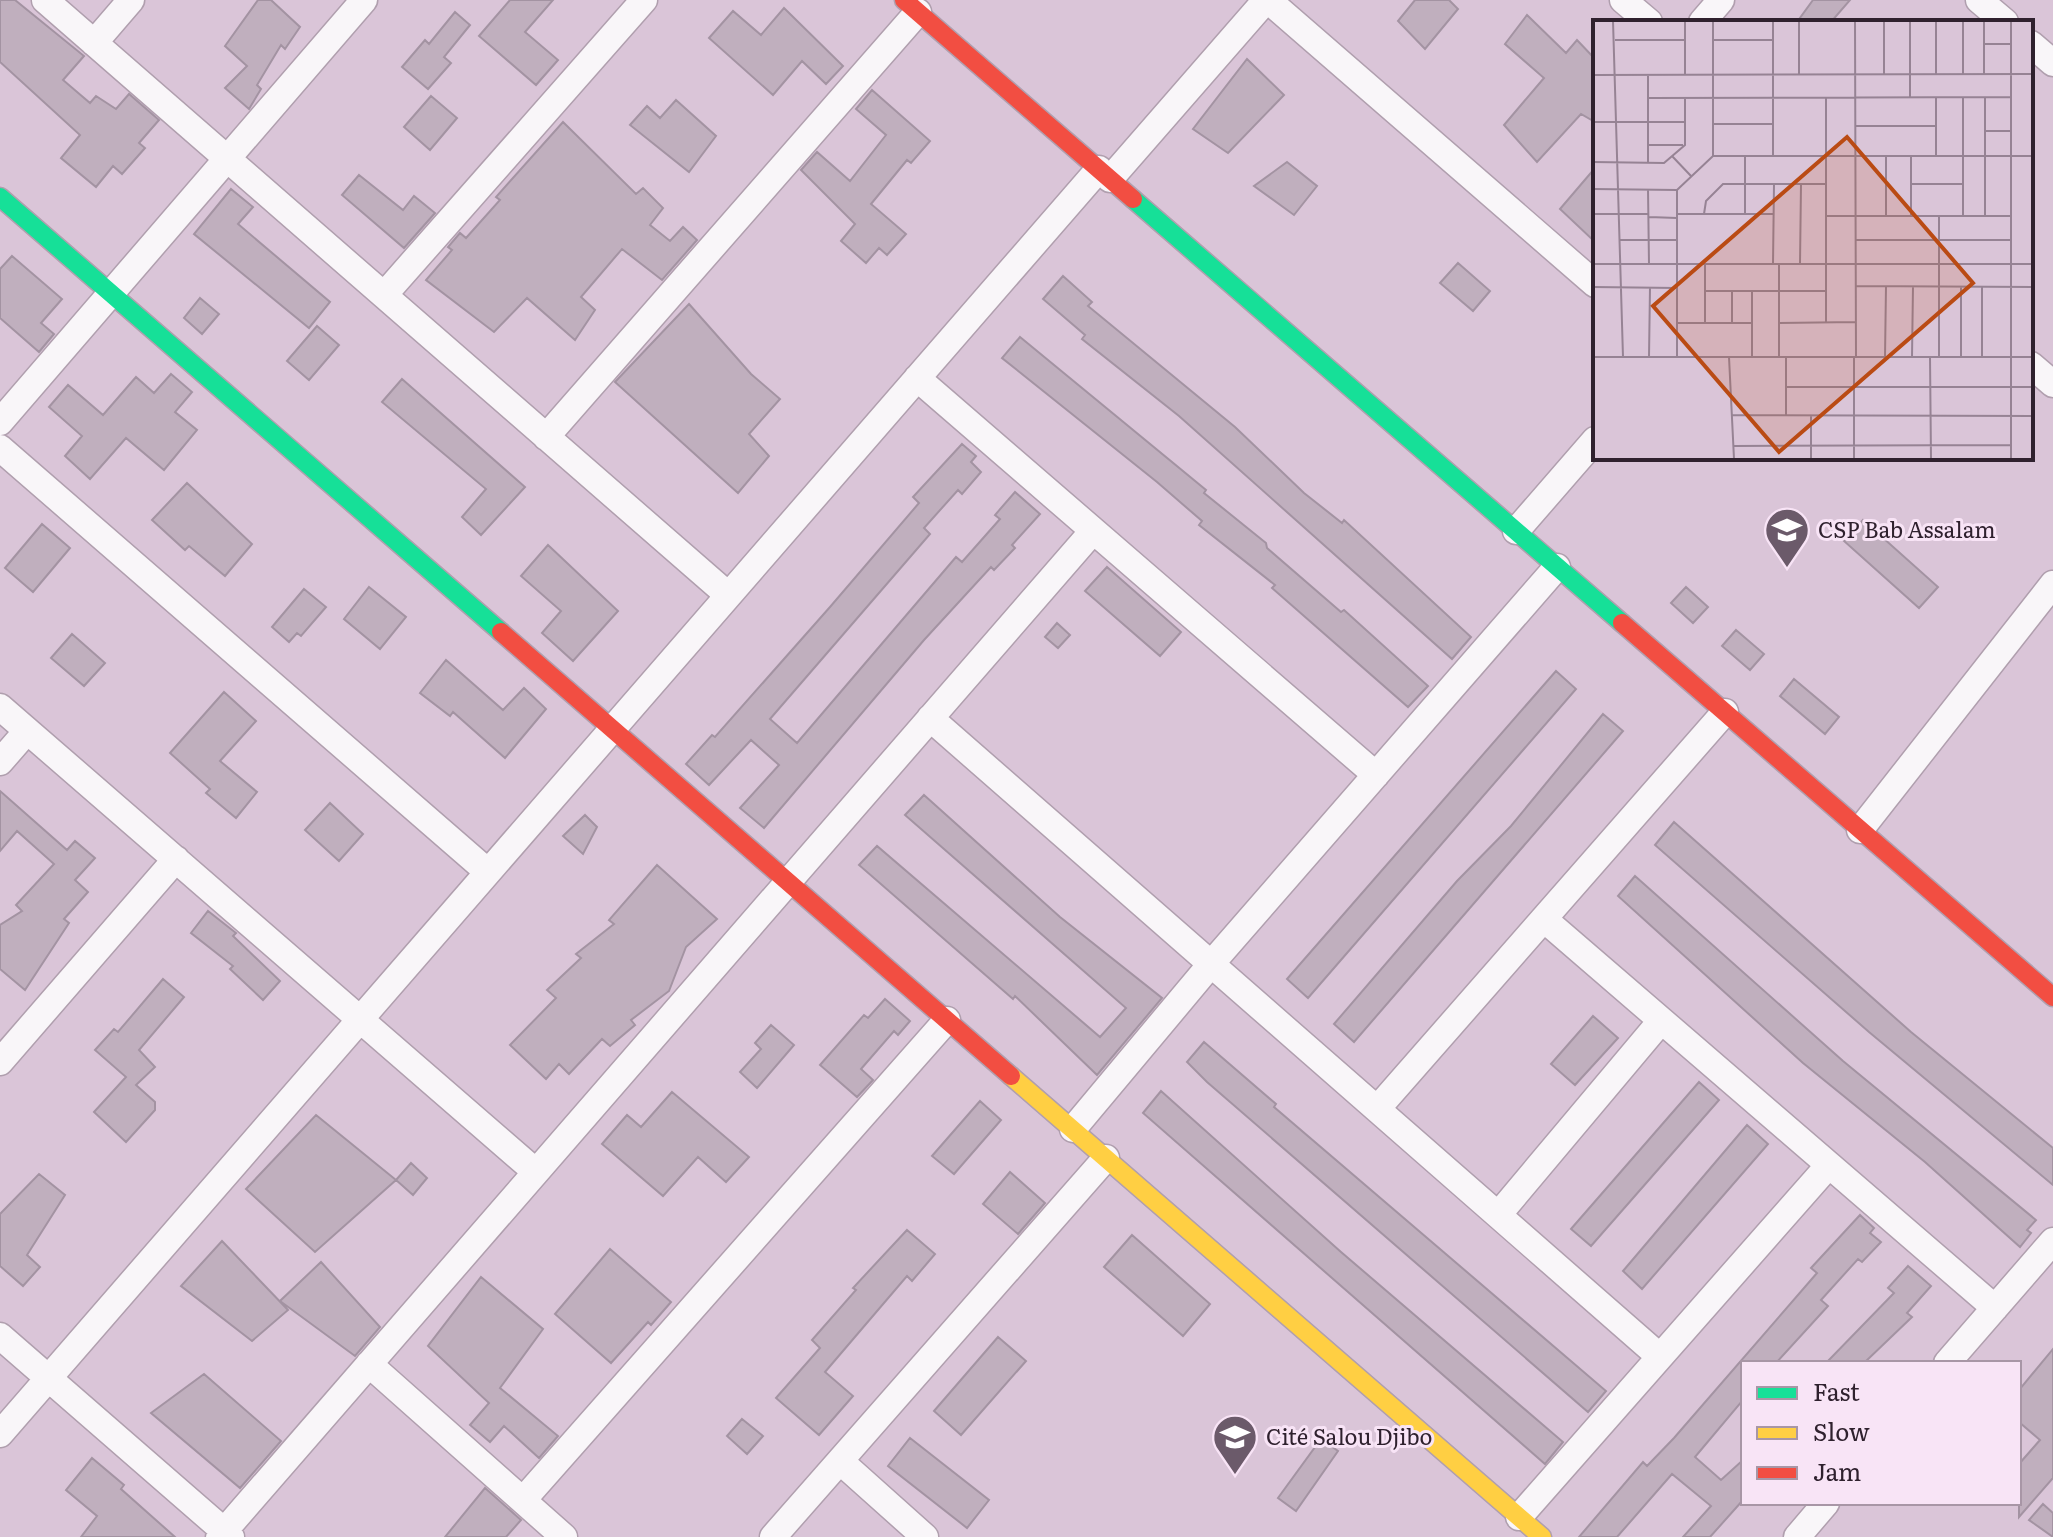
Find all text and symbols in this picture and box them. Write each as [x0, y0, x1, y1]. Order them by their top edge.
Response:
inset map [1593, 20, 2033, 460]
school or university icon: CSP Bab Assalam [1763, 506, 1811, 569]
place label: CSP Bab Assalam [1818, 512, 1996, 545]
legend [1741, 1361, 2021, 1505]
text: Fast [1813, 1373, 1860, 1408]
school or university icon: Cité Salou Djibo [1211, 1413, 1259, 1476]
text: Slow [1813, 1413, 1870, 1448]
place label: Cité Salou Djibo [1266, 1419, 1433, 1452]
text: Jam [1813, 1453, 1861, 1488]

